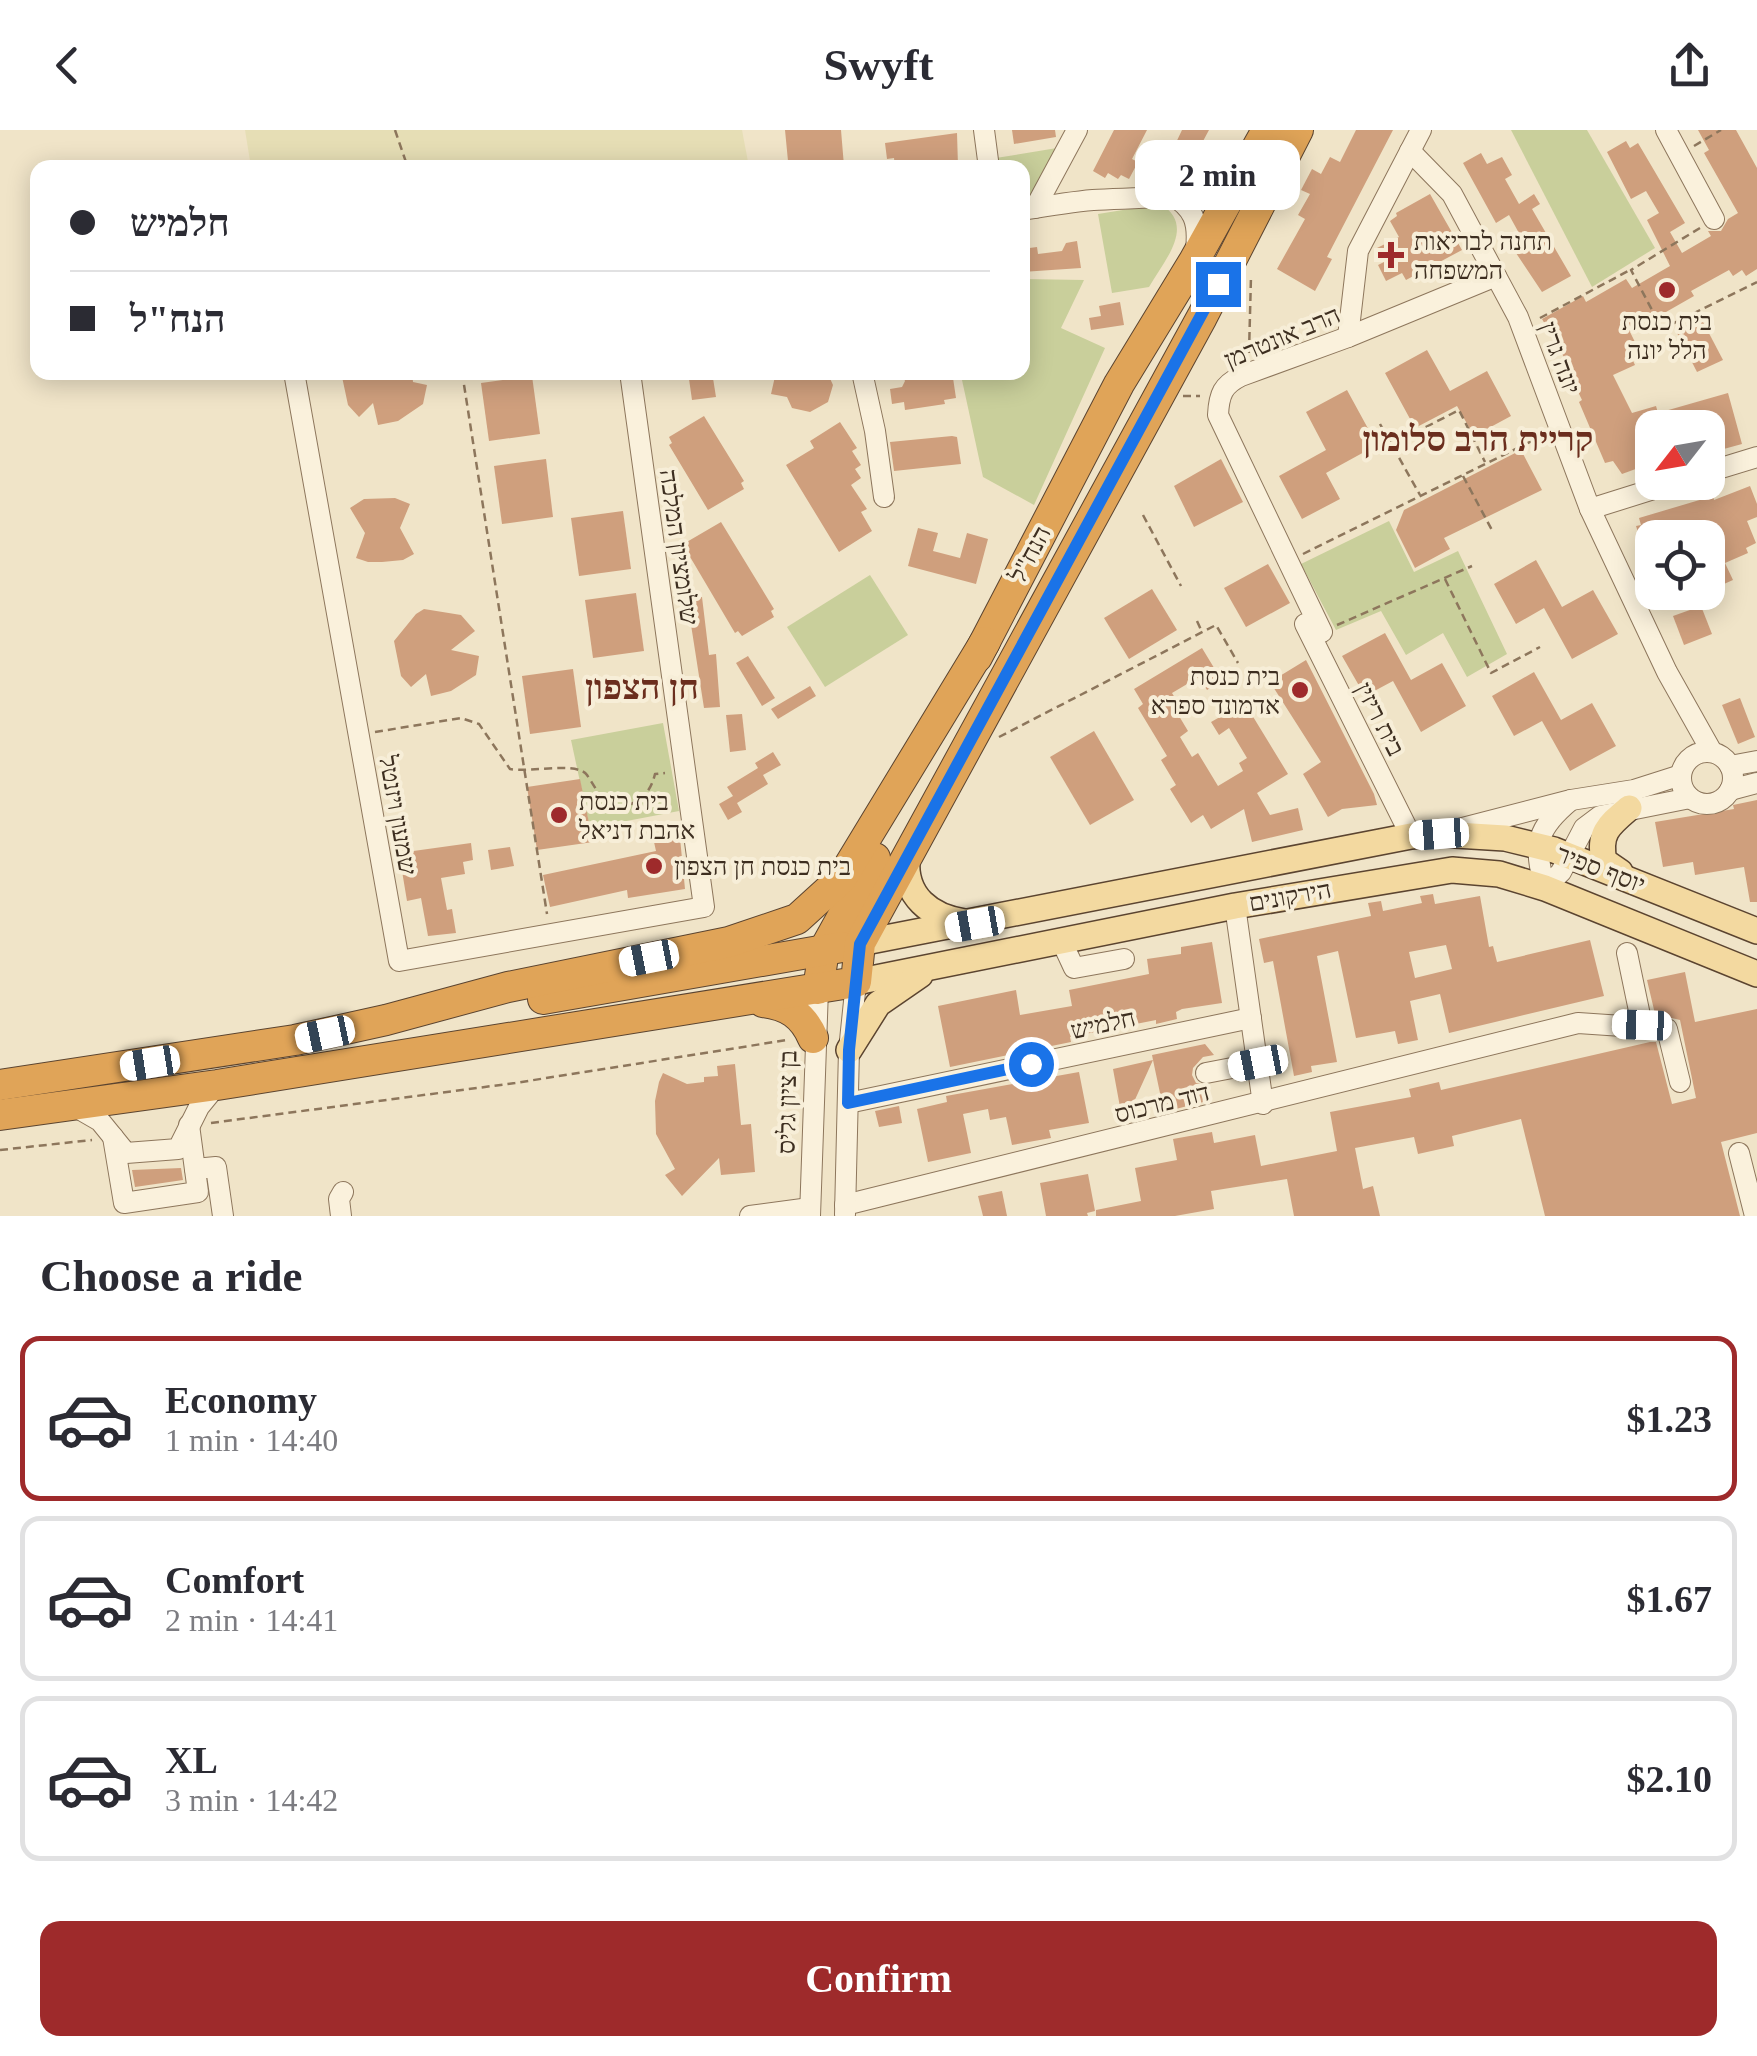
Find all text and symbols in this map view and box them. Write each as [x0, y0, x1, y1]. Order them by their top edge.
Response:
icon: back [40, 38, 95, 93]
icon: share [1662, 38, 1717, 93]
text: Swyft [824, 40, 934, 90]
callout: 2 min [1136, 139, 1300, 209]
text: 2 min [1179, 157, 1256, 193]
text: חלמיש [130, 202, 230, 244]
place label: תחנה לבריאות המשפחה [1414, 228, 1552, 284]
marker: תחנה לבריאות המשפחה [1378, 242, 1404, 268]
route end [1196, 262, 1241, 307]
marker: בית כנסת הלל יונה [1656, 279, 1678, 301]
text: הנח"ל [130, 298, 226, 340]
street label: הרב אונטרמן [1220, 301, 1344, 373]
place label: בית כנסת הלל יונה [1622, 308, 1712, 364]
street label: יונה גרין [1534, 318, 1586, 398]
north arrow [1635, 410, 1725, 500]
map controls [1635, 410, 1725, 610]
district label: קריית הרב סלומון [1362, 420, 1594, 459]
street label: שלומציון המלכה [655, 467, 703, 627]
button: locate [1635, 520, 1725, 610]
street label: הנח"ל [1004, 522, 1056, 587]
place label: בית כנסת אדמונד ספרא [1151, 663, 1280, 719]
district label: חן הצפון [585, 668, 699, 707]
street label: בית ריזין [1350, 678, 1410, 760]
marker: בית כנסת אדמונד ספרא [1289, 679, 1311, 701]
street label: שמעון ויזנטל [374, 752, 422, 877]
place label: בית כנסת אהבת דניאל [578, 788, 695, 844]
marker: בית כנסת אהבת דניאל [548, 804, 570, 826]
car [1408, 817, 1470, 851]
street label: יוסף ספיר [1553, 840, 1649, 898]
place label: בית כנסת חן הצפון [674, 853, 851, 880]
marker: בית כנסת חן הצפון [643, 855, 665, 877]
street label: הירקונים [1247, 875, 1333, 917]
car [943, 904, 1007, 944]
car [617, 938, 681, 978]
street label: חלמיש [1068, 1004, 1138, 1044]
car [1611, 1009, 1673, 1041]
car [293, 1013, 357, 1055]
route start [1009, 1042, 1054, 1087]
car [118, 1043, 182, 1083]
car [1226, 1043, 1290, 1083]
street label: בן ציון גליס [773, 1050, 801, 1154]
street label: דוד מרכוס [1112, 1078, 1212, 1128]
text: Choose a ride [40, 1251, 303, 1301]
icon: car [45, 1374, 135, 1464]
text: Economy [165, 1379, 317, 1421]
text: $1.23 [1627, 1398, 1712, 1440]
text: 1 min · 14:40 [165, 1422, 338, 1458]
icon: car [45, 1554, 135, 1644]
text: Comfort [165, 1559, 304, 1601]
text: $1.67 [1627, 1578, 1712, 1620]
text: 2 min · 14:41 [165, 1602, 338, 1638]
icon: car [45, 1734, 135, 1824]
text: XL [165, 1739, 218, 1781]
text: $2.10 [1627, 1758, 1712, 1800]
text: 3 min · 14:42 [165, 1782, 338, 1818]
button: Confirm [40, 1921, 1717, 2036]

